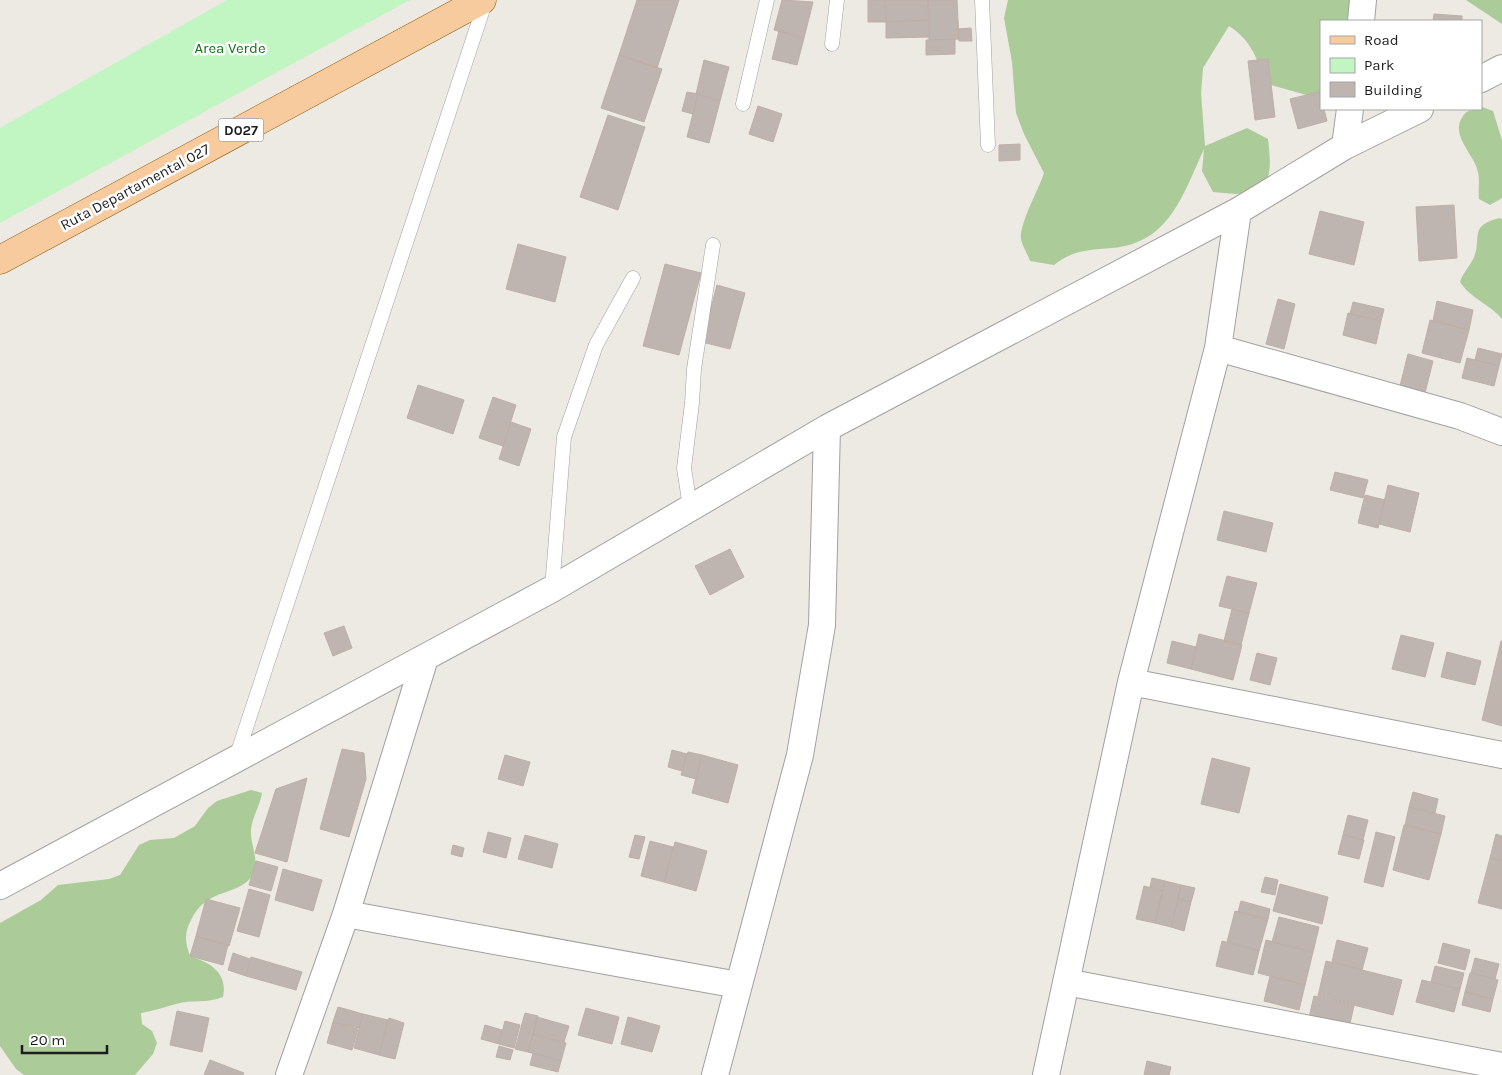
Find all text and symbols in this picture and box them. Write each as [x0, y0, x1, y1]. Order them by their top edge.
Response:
legend [1320, 20, 1482, 110]
text: Road [1364, 31, 1399, 49]
park label: Area Verde [194, 39, 266, 57]
text: Park [1364, 56, 1394, 74]
text: Building [1364, 81, 1422, 99]
road number: D027 [218, 118, 264, 142]
street label: Ruta Departamental 027 [57, 140, 213, 234]
scale bar [22, 1022, 108, 1054]
text: 20 m [30, 1031, 65, 1049]

